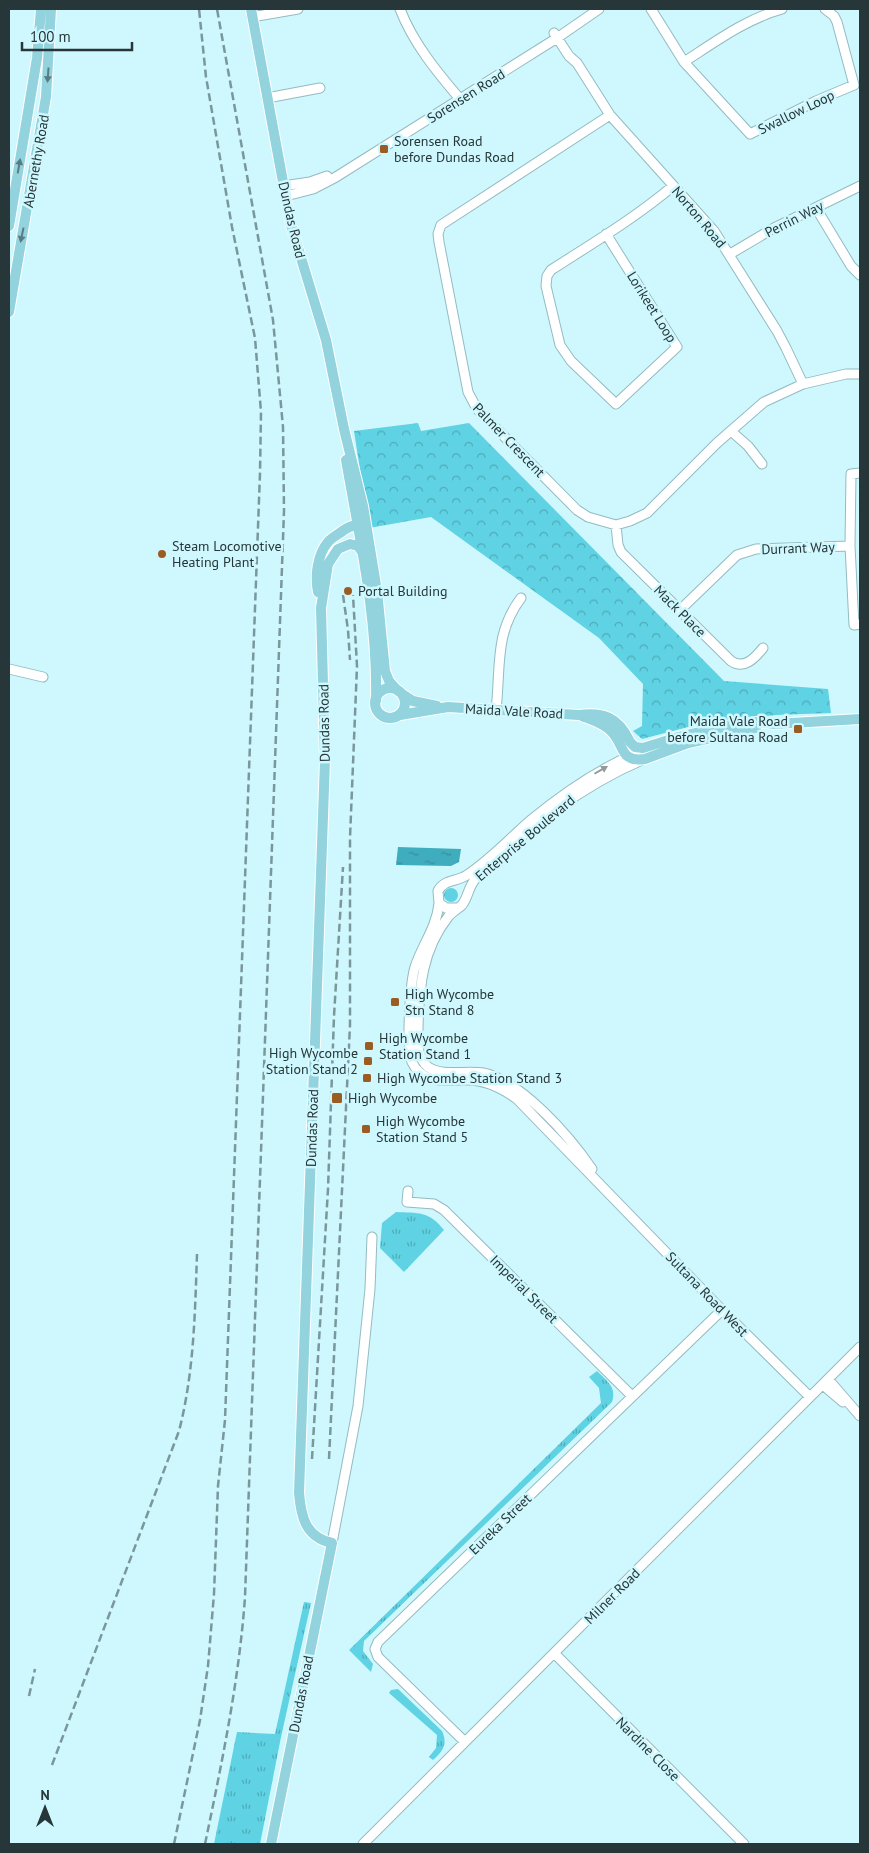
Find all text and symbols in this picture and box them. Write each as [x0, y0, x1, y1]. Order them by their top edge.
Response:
scale bar [22, 20, 132, 52]
text: 100 m [30, 27, 71, 46]
street label: Sorensen Road [424, 65, 508, 127]
one-way arrow [43, 67, 51, 83]
street label: Swallow Loop [755, 86, 837, 138]
street label: Abernethy Road [19, 113, 53, 209]
place label: Sorensen Road before Dundas Road [394, 132, 514, 166]
marker: Sorensen Road before Dundas Road [378, 143, 390, 155]
one-way arrow [15, 158, 23, 174]
street label: Dundas Road [274, 180, 310, 260]
street label: Norton Road [668, 182, 730, 252]
street label: Perrin Way [762, 196, 827, 241]
one-way arrow [18, 228, 26, 244]
street label: Lorikeet Loop [623, 268, 681, 346]
street label: Palmer Crescent [469, 399, 549, 481]
place label: Steam Locomotive Heating Plant [172, 537, 282, 571]
street label: Durrant Way [761, 538, 836, 558]
marker: Steam Locomotive Heating Plant [156, 548, 168, 560]
street label: Mack Place [650, 581, 710, 641]
place label: Portal Building [358, 582, 448, 600]
marker: Portal Building [342, 585, 354, 597]
street label: Dundas Road [314, 684, 334, 762]
street label: Maida Vale Road [464, 699, 564, 723]
place label: Maida Vale Road before Sultana Road [667, 712, 788, 746]
marker: Maida Vale Road before Sultana Road [792, 723, 804, 735]
one-way arrow [594, 765, 608, 774]
street label: Enterprise Boulevard [472, 791, 578, 885]
place label: High Wycombe Stn Stand 8 [405, 985, 494, 1019]
marker: High Wycombe Stn Stand 8 [389, 996, 401, 1008]
place label: High Wycombe Station Stand 1 [379, 1029, 471, 1063]
marker: High Wycombe Station Stand 1 [363, 1040, 375, 1052]
place label: High Wycombe Station Stand 2 [266, 1044, 358, 1078]
marker: High Wycombe Station Stand 2 [362, 1055, 374, 1067]
place label: High Wycombe Station Stand 3 [377, 1069, 562, 1087]
marker: High Wycombe Station Stand 3 [361, 1072, 373, 1084]
street label: Dundas Road [302, 1089, 322, 1167]
place label: High Wycombe [348, 1089, 437, 1107]
marker: High Wycombe [330, 1091, 344, 1105]
place label: High Wycombe Station Stand 5 [376, 1112, 468, 1146]
marker: High Wycombe Station Stand 5 [360, 1123, 372, 1135]
street label: Sultana Road West [662, 1248, 752, 1340]
street label: Imperial Street [486, 1251, 562, 1327]
street label: Eureka Street [465, 1490, 535, 1558]
street label: Milner Road [580, 1564, 644, 1628]
street label: Dundas Road [285, 1654, 317, 1734]
street label: Nardine Close [612, 1713, 684, 1785]
north arrow [20, 1783, 70, 1833]
text: N [40, 1786, 50, 1804]

